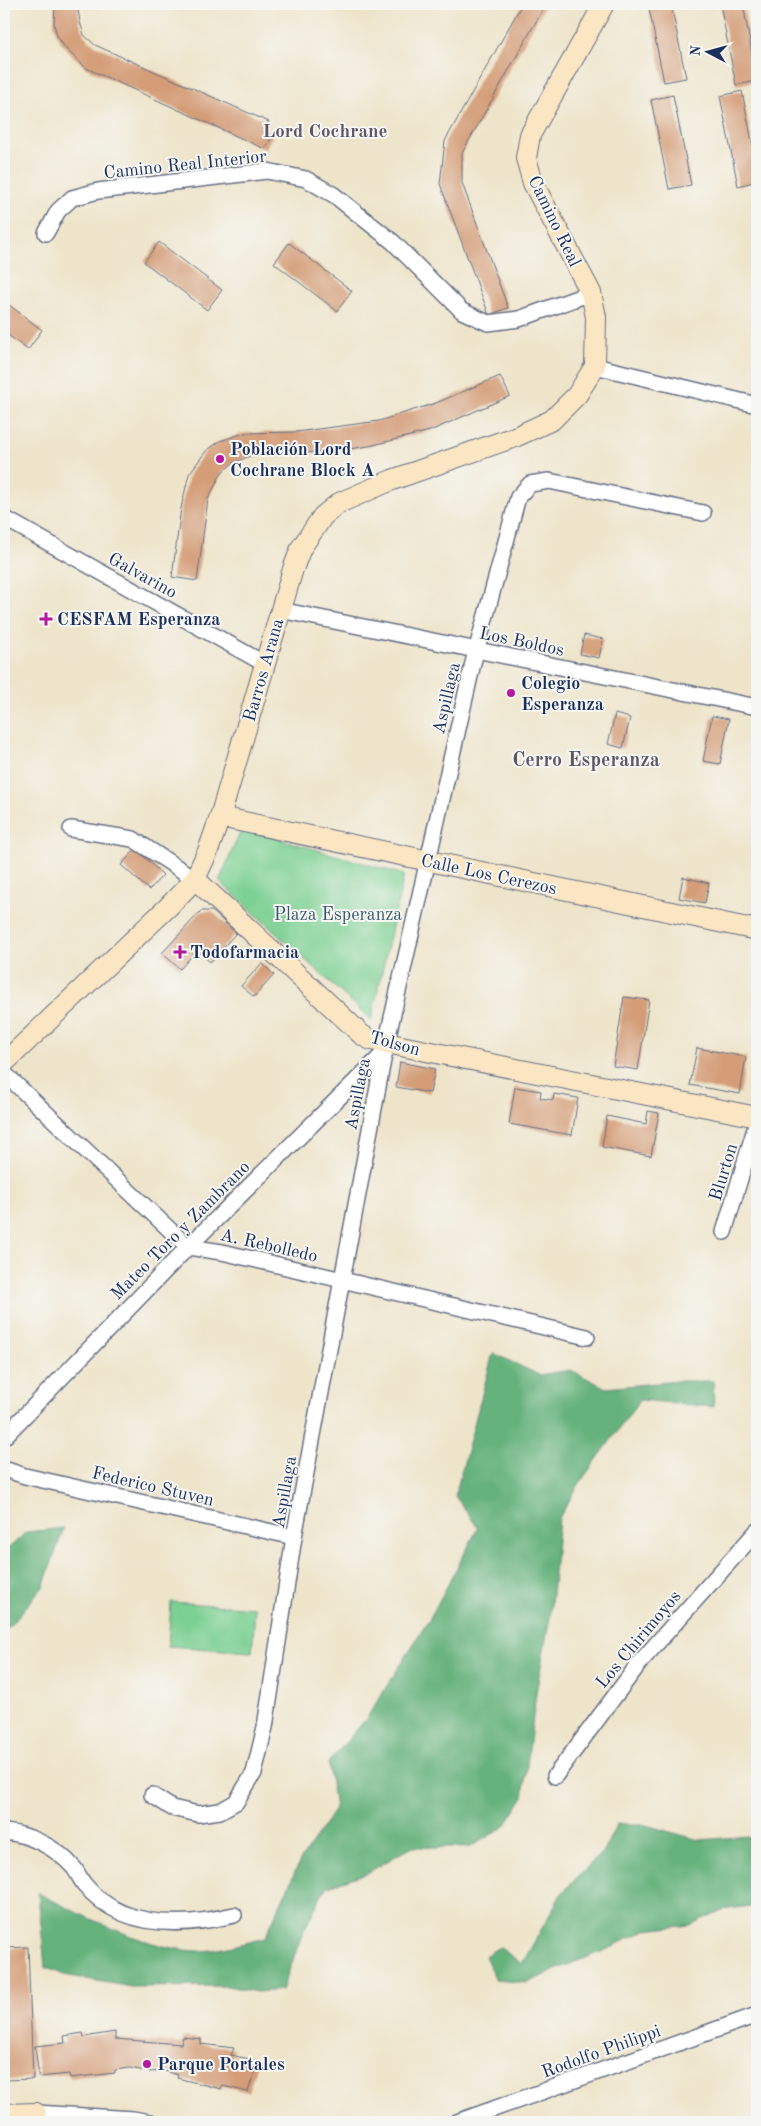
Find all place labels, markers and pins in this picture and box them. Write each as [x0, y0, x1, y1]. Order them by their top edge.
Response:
place label: Población Lord Cochrane Block A [230, 441, 375, 480]
marker: Población Lord Cochrane Block A [214, 453, 226, 465]
place label: CESFAM Esperanza [57, 611, 220, 629]
marker: CESFAM Esperanza [39, 612, 53, 626]
place label: Colegio Esperanza [521, 675, 604, 714]
marker: Colegio Esperanza [505, 687, 517, 699]
place label: Todofarmacia [190, 944, 299, 962]
marker: Todofarmacia [174, 946, 186, 958]
place label: Parque Portales [157, 2056, 285, 2074]
marker: Parque Portales [141, 2058, 153, 2070]

